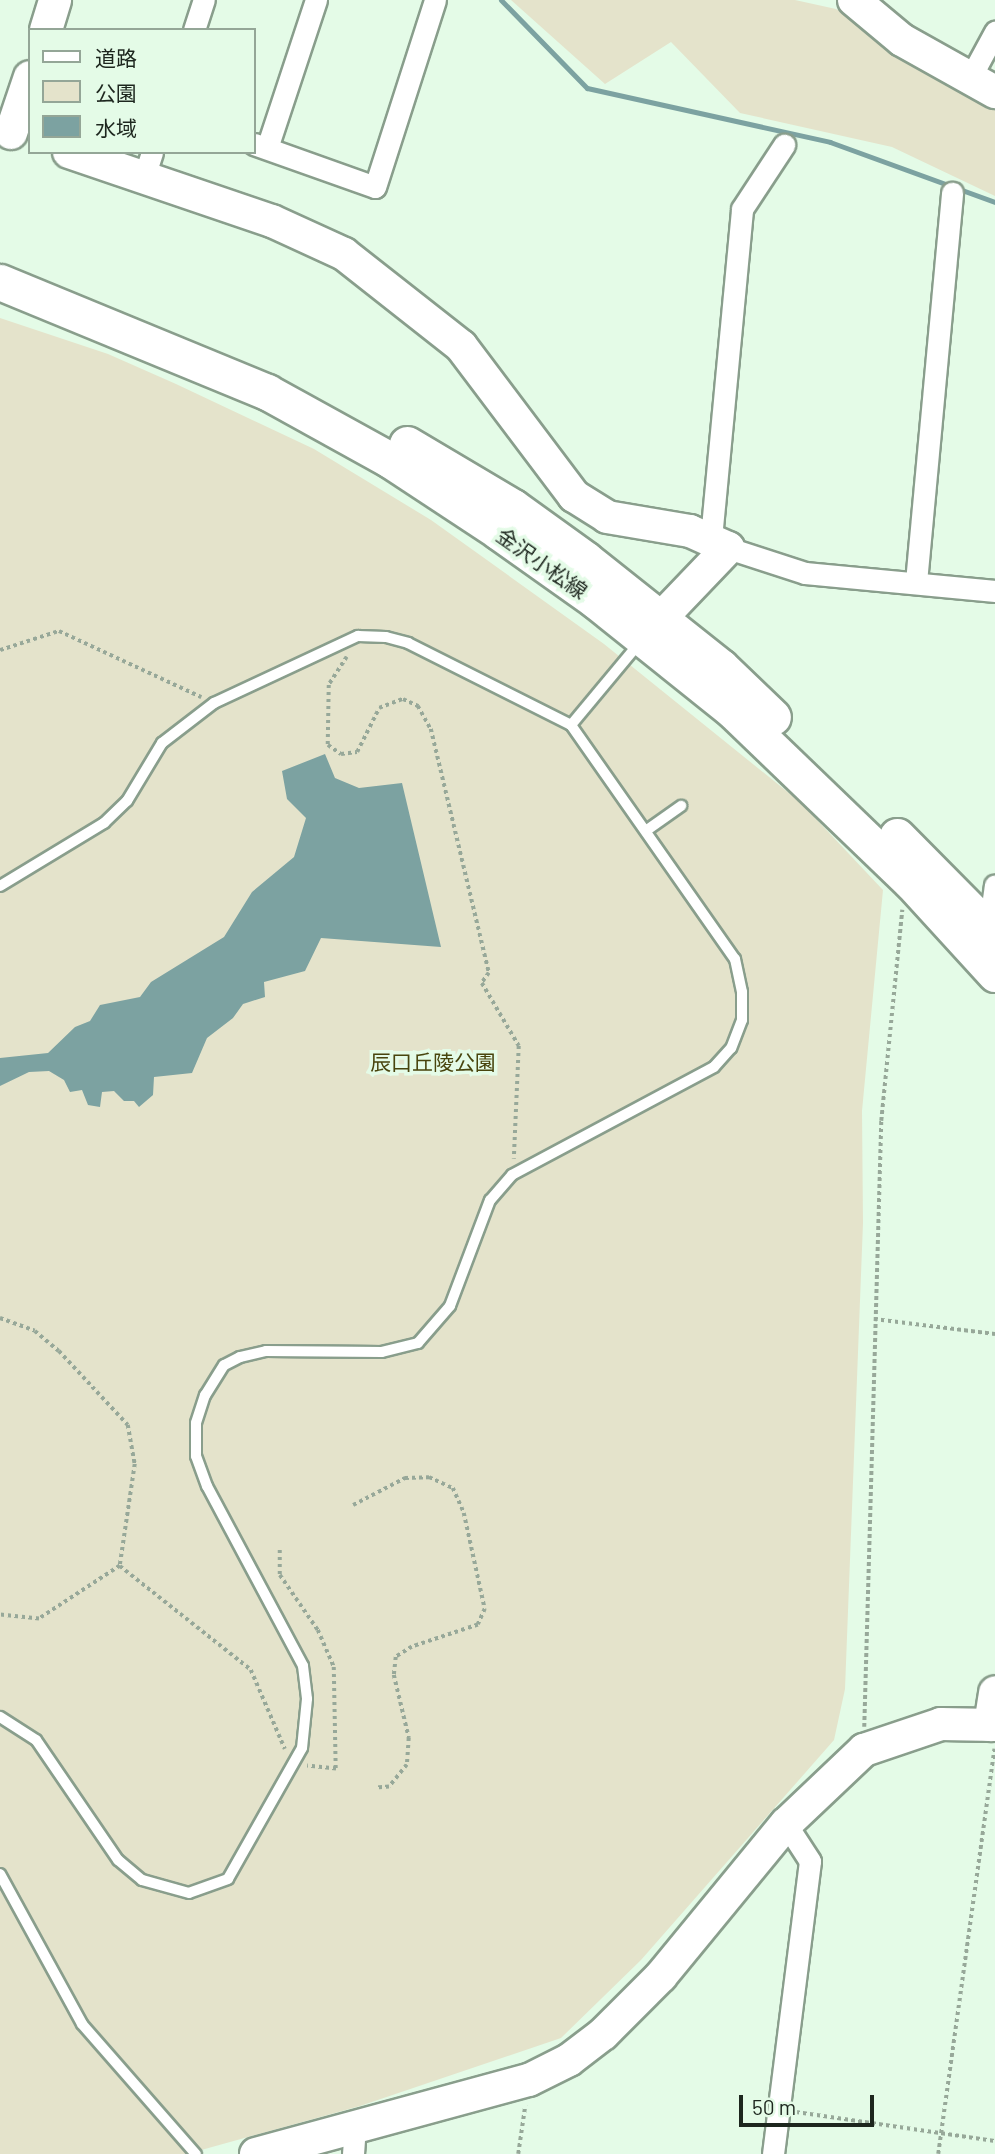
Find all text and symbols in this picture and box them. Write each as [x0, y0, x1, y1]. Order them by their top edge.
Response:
legend [28, 28, 256, 154]
text: 道路 [95, 45, 137, 70]
text: 公園 [95, 80, 137, 105]
text: 水域 [95, 115, 137, 140]
street label: 金沢小松線 [492, 523, 592, 603]
park label: 辰口丘陵公園 [370, 1049, 496, 1075]
scale bar [743, 2080, 878, 2124]
text: 50 m [752, 2094, 796, 2119]

